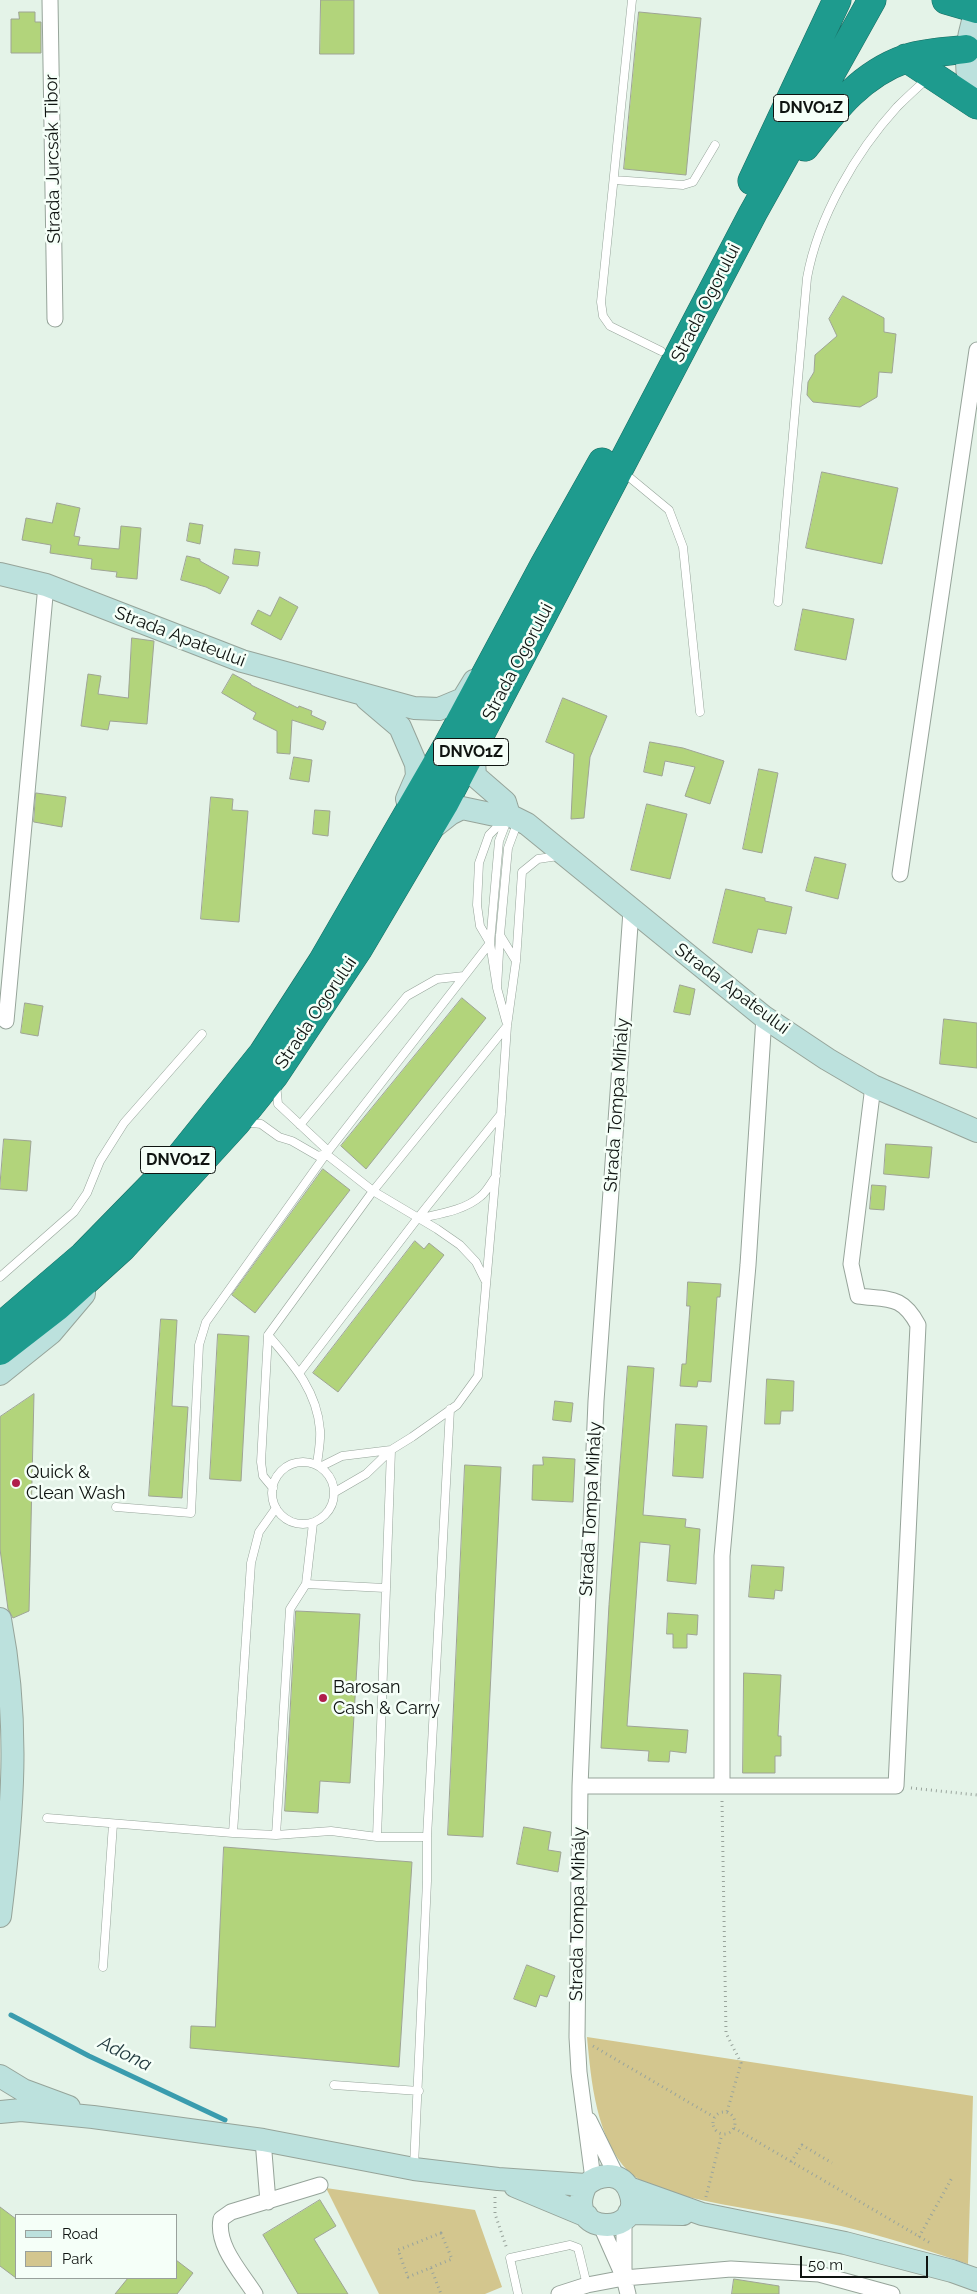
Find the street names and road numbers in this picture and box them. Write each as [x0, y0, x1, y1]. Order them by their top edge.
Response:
street label: Strada Jurcsák Tibor [41, 74, 65, 244]
road number: DNVO1Z [774, 95, 848, 122]
street label: Strada Ogorului [667, 240, 745, 366]
street label: Strada Ogorului [478, 599, 558, 725]
street label: Strada Apateului [112, 602, 248, 672]
road number: DNVO1Z [434, 739, 508, 766]
street label: Strada Apateului [670, 939, 794, 1039]
street label: Strada Ogorului [271, 953, 361, 1073]
street label: Strada Tompa Mihály [600, 1017, 634, 1193]
road number: DNVO1Z [140, 1146, 216, 1174]
street label: Strada Tompa Mihály [576, 1421, 606, 1597]
street label: Strada Tompa Mihály [566, 1827, 590, 2001]

